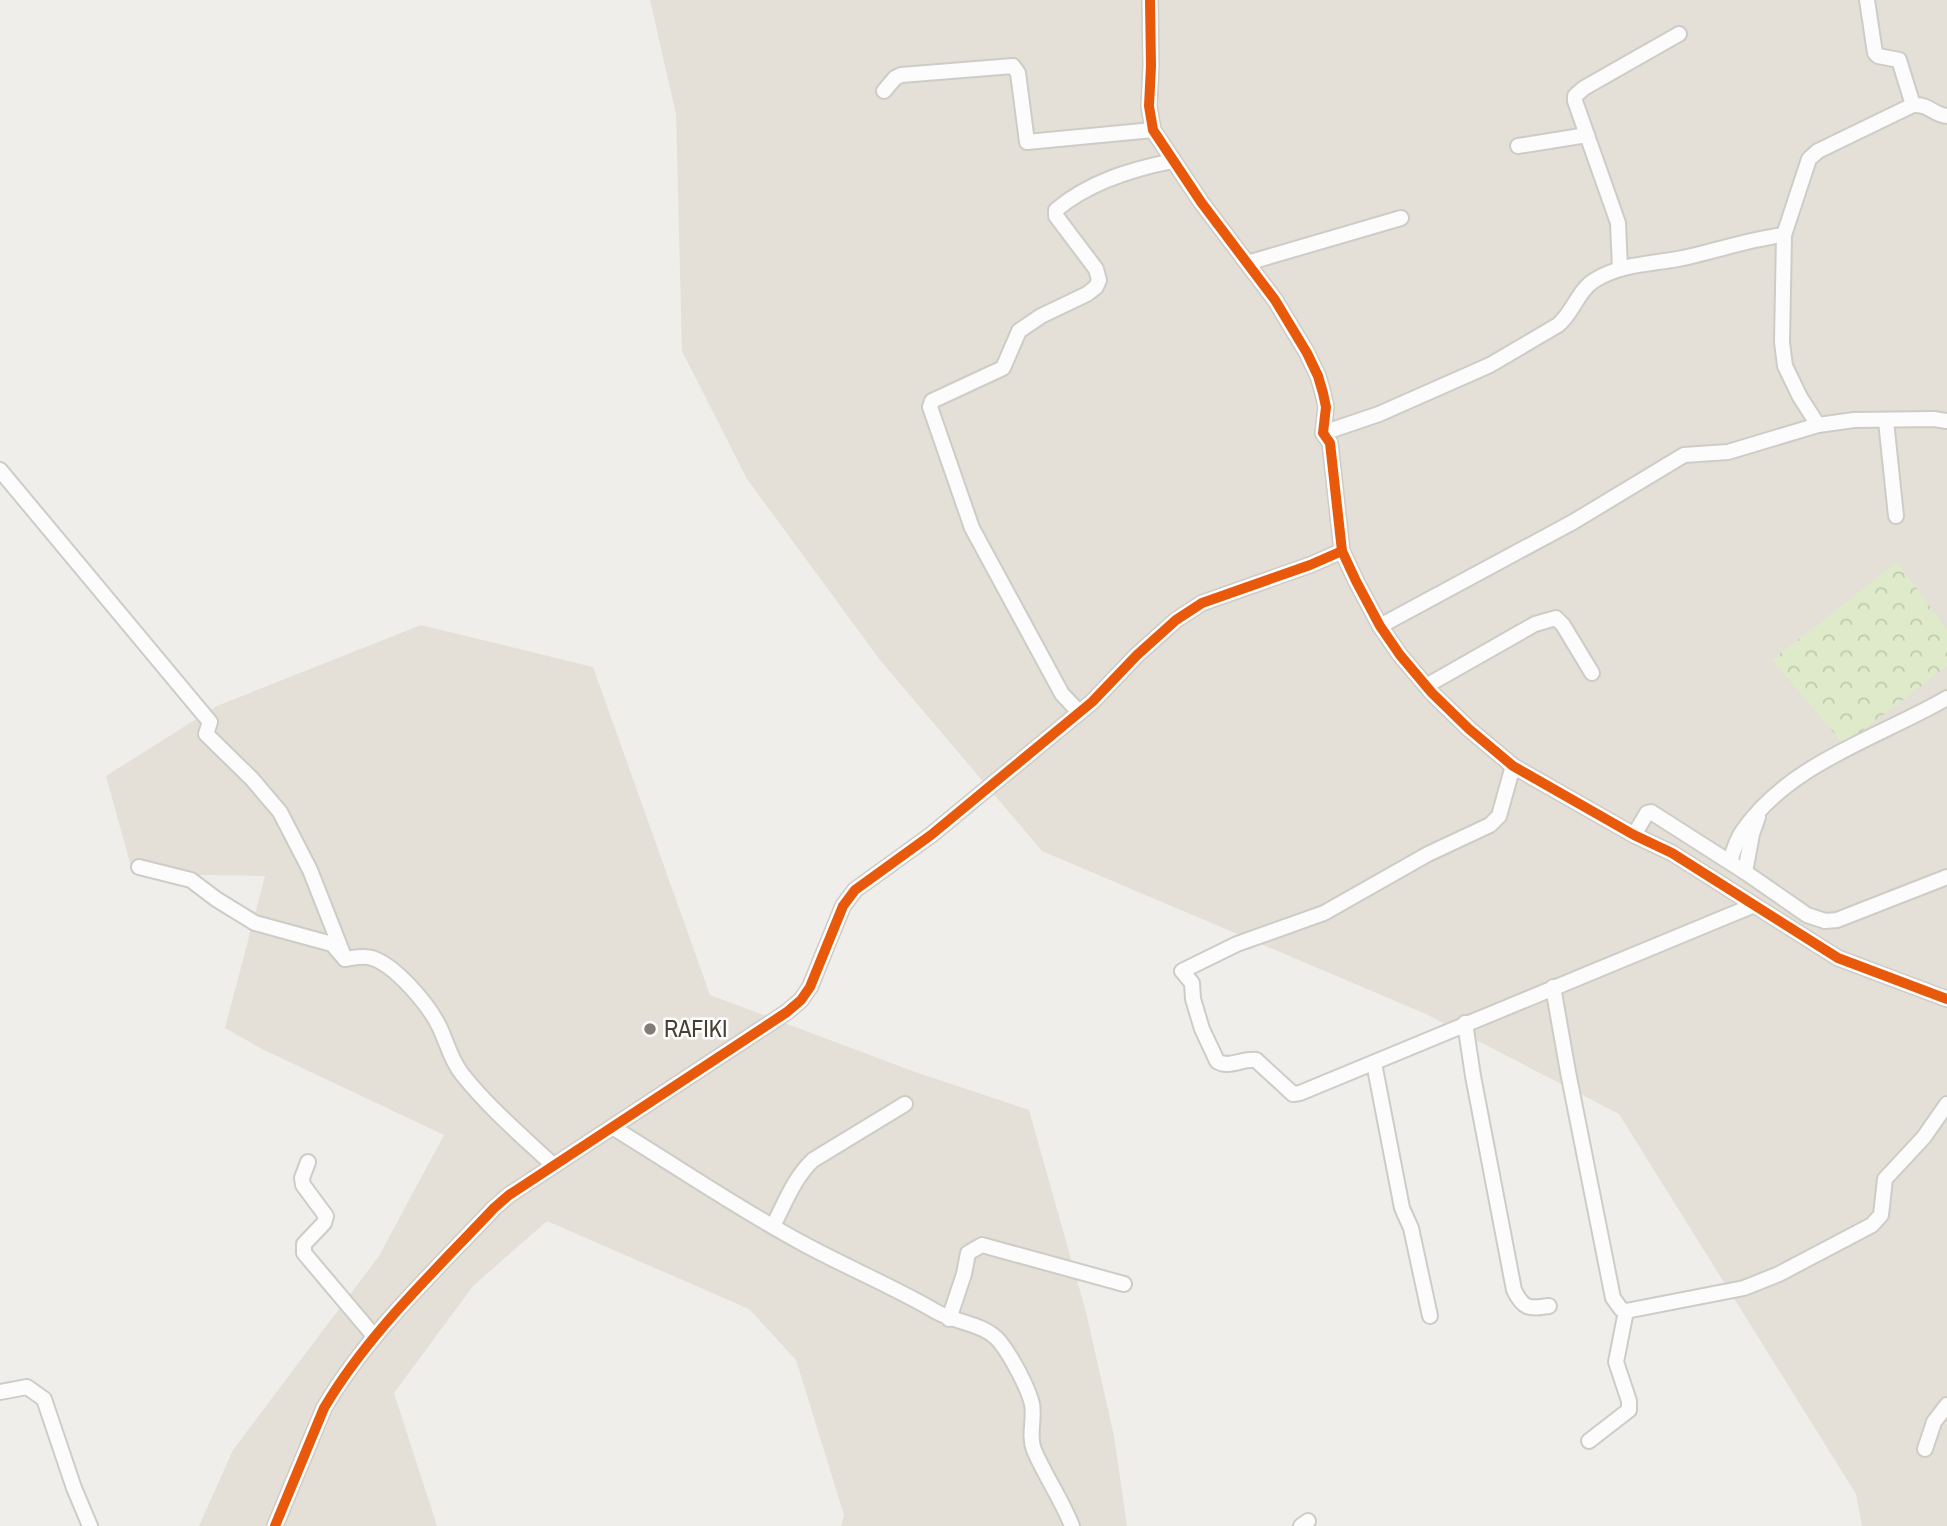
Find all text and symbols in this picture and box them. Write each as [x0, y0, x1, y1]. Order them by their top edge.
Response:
place label: RAFIKI [664, 1012, 727, 1044]
marker: RAFIKI [642, 1021, 658, 1037]

